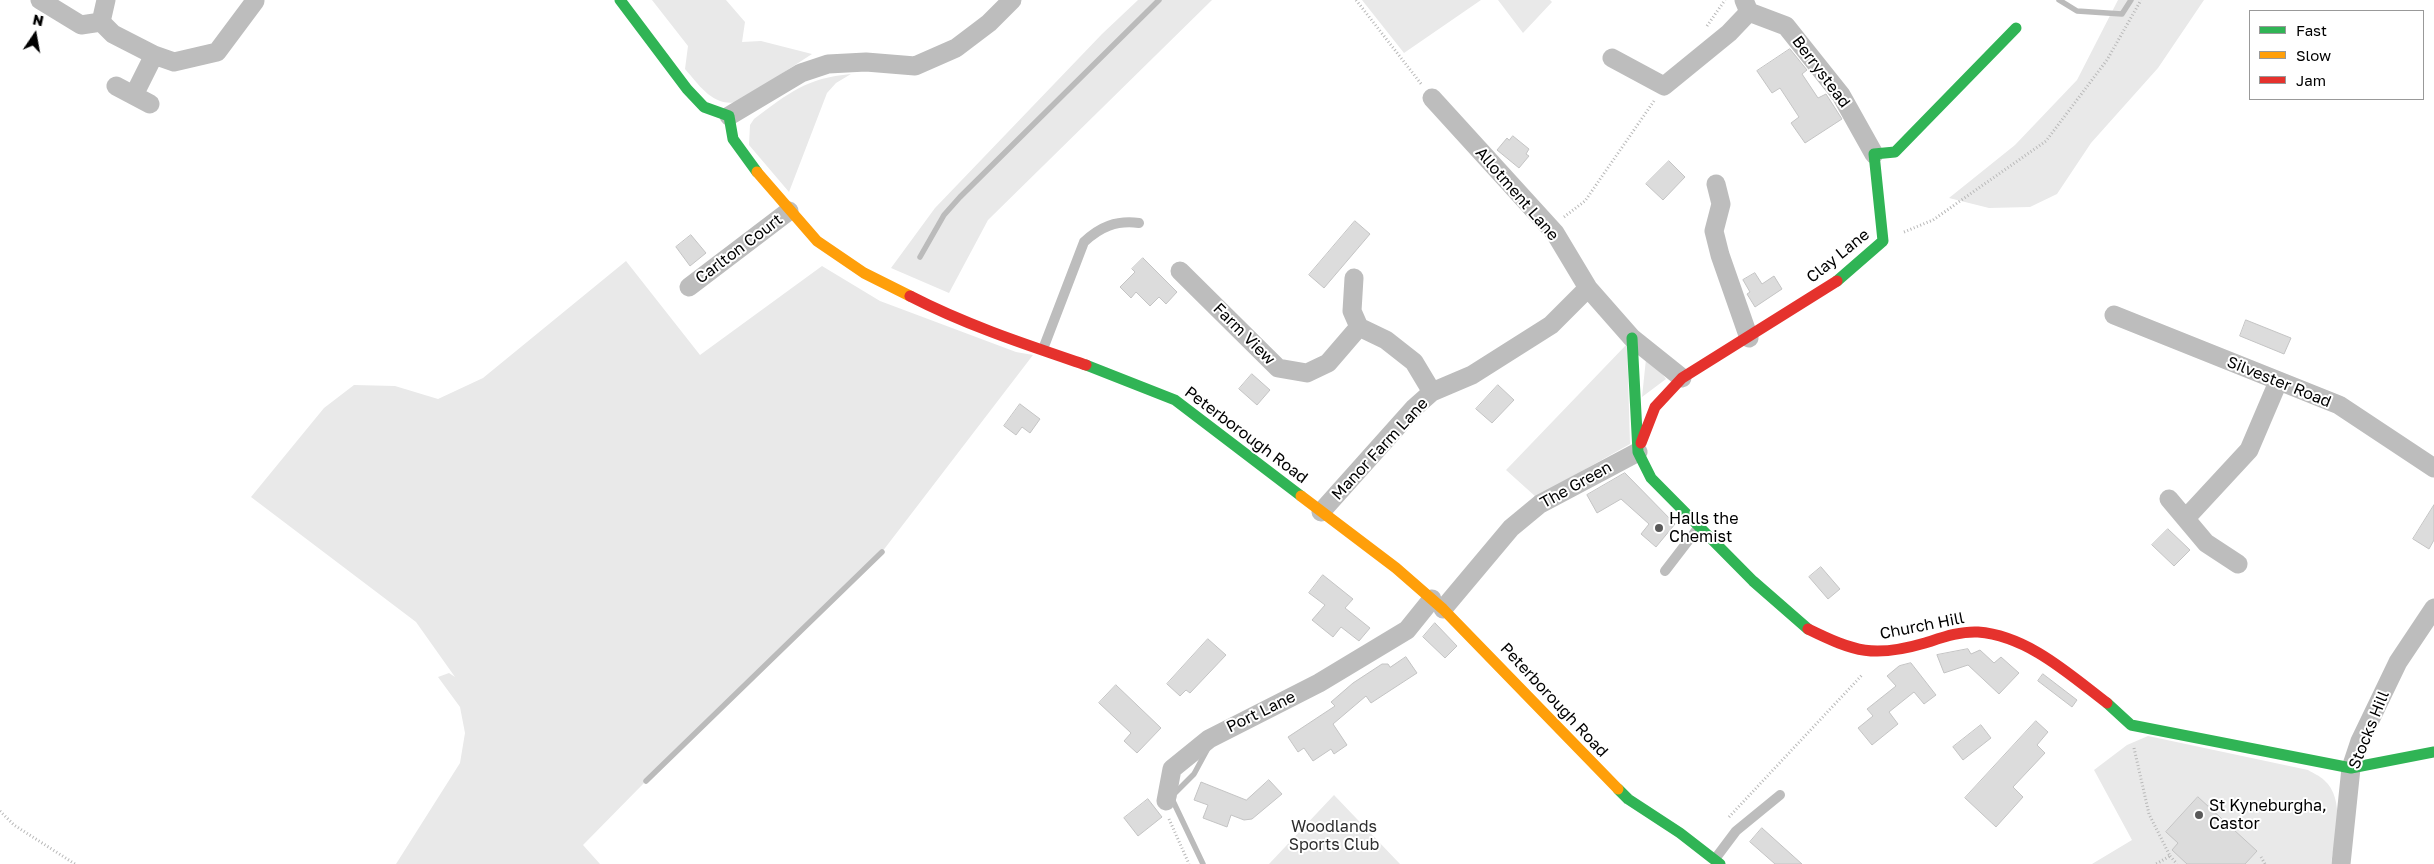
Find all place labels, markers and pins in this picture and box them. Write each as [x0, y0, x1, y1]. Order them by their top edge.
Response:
place label: Halls the Chemist [1669, 509, 1738, 547]
marker: Halls the Chemist [1653, 522, 1665, 534]
place label: St Kyneburgha, Castor [2209, 796, 2327, 834]
marker: St Kyneburgha, Castor [2193, 809, 2205, 821]

